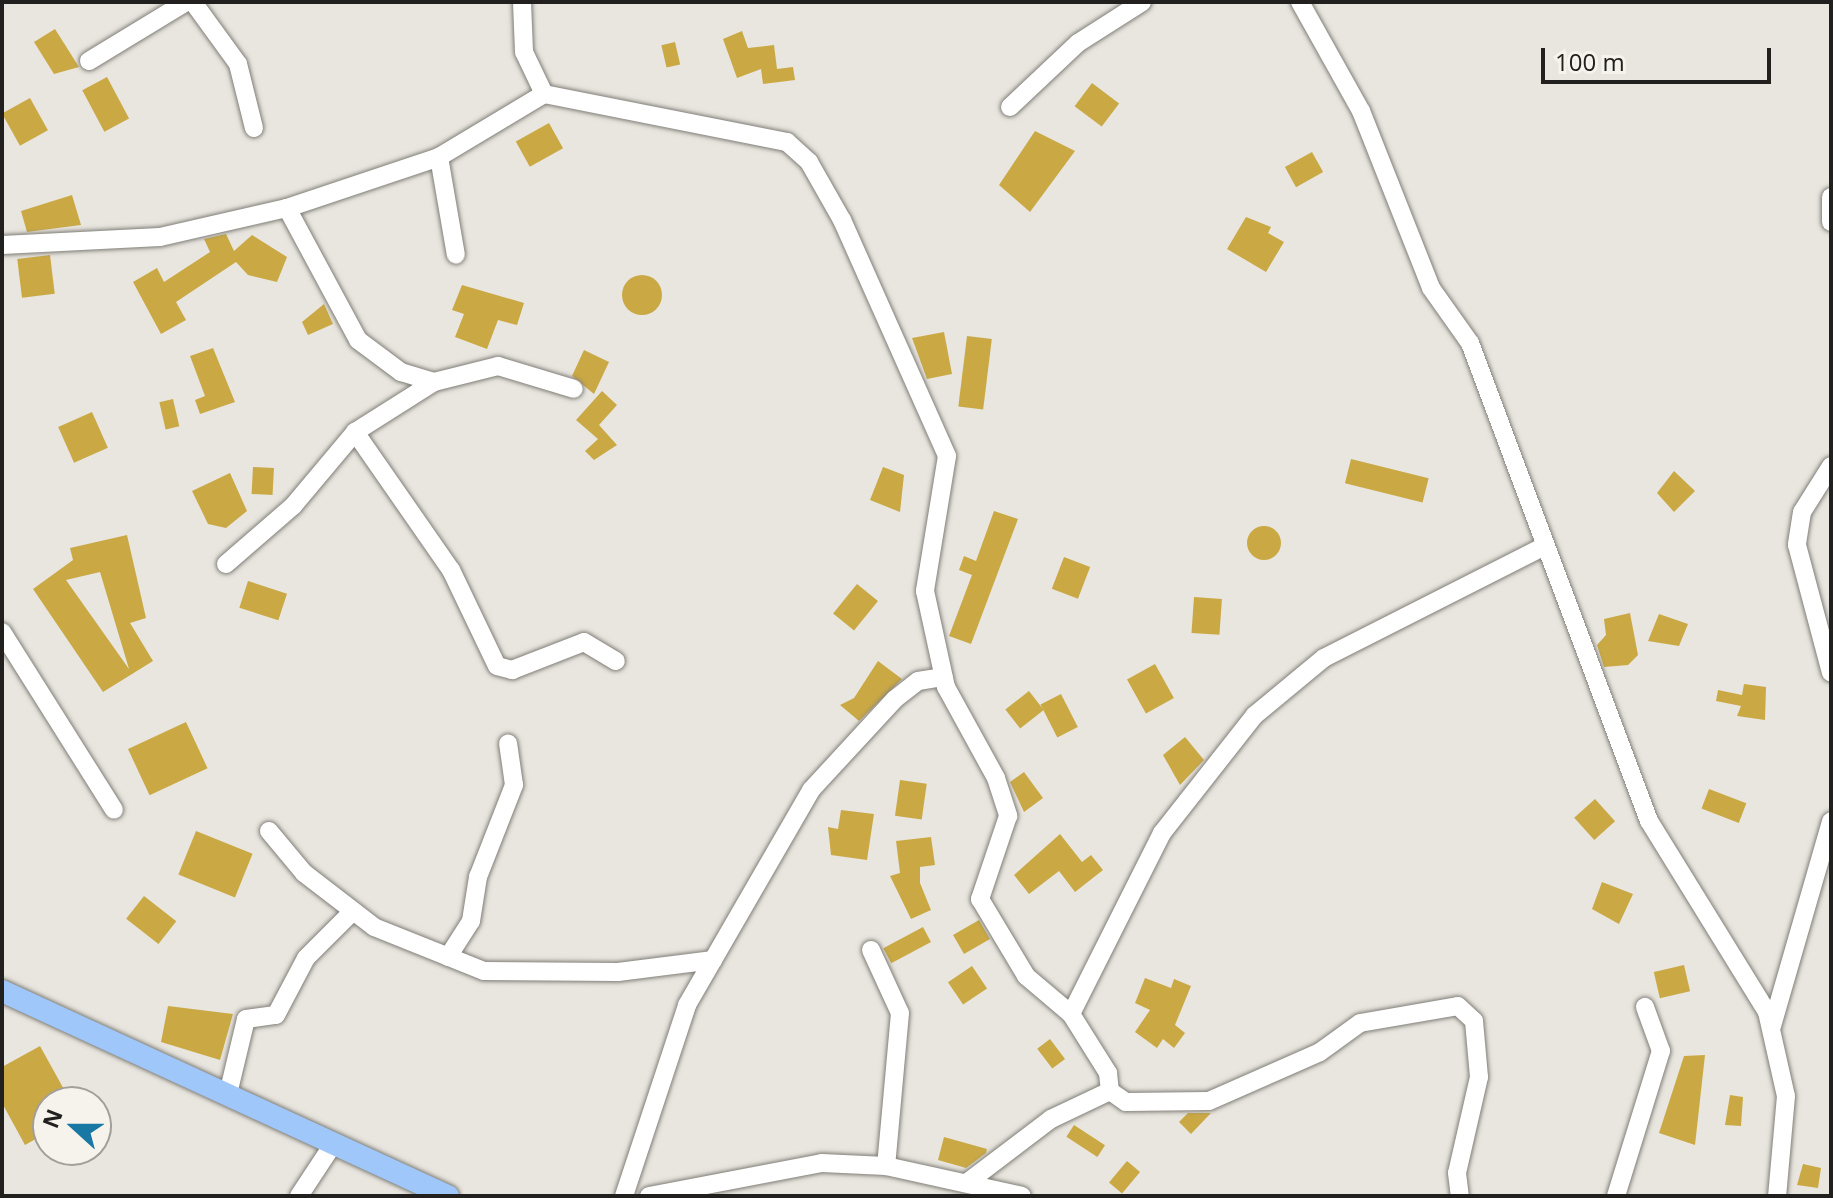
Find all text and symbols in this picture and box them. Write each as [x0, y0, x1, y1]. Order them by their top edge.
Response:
scale bar [1545, 32, 1775, 82]
text: 100 m [1555, 45, 1625, 78]
north arrow [32, 1086, 112, 1166]
text: N [34, 1104, 69, 1132]

